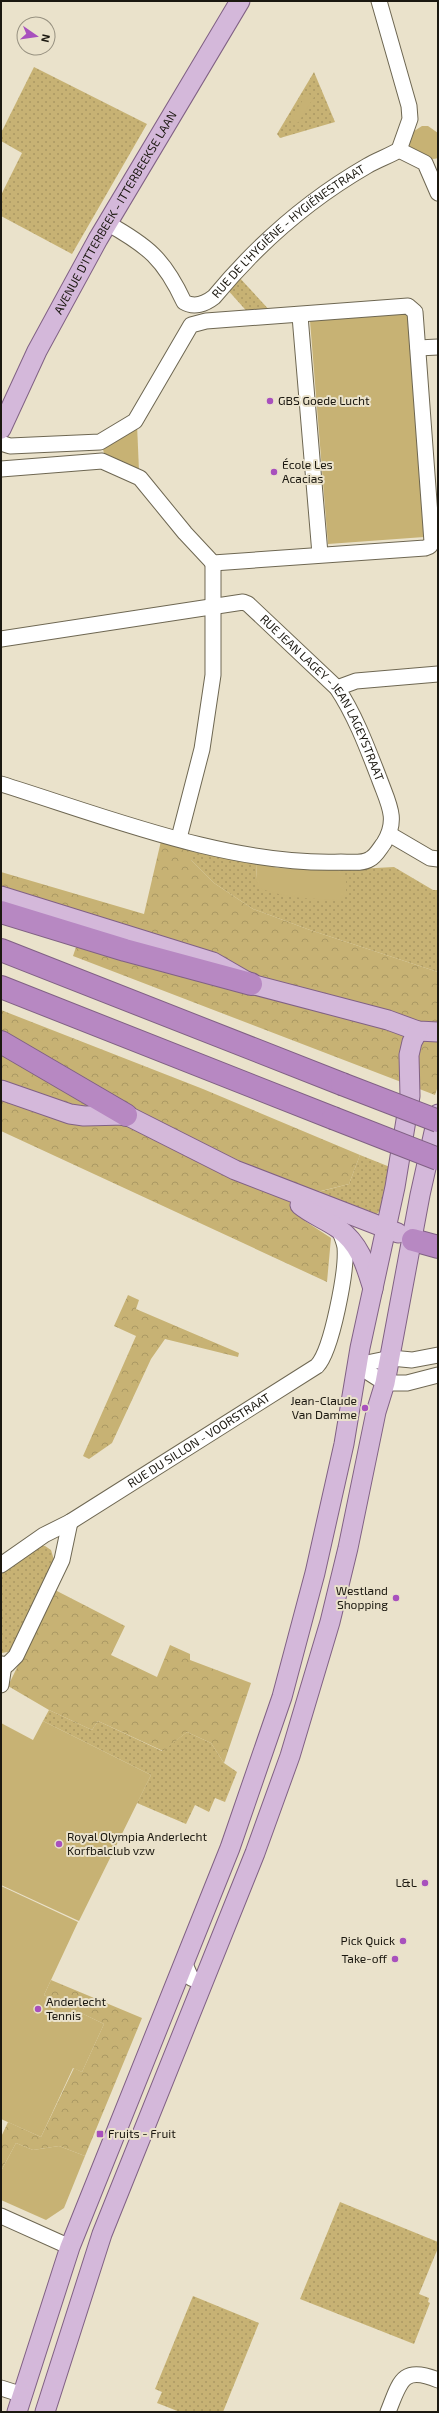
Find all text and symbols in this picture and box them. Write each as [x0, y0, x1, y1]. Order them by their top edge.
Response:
north arrow [16, 16, 56, 56]
text: N [39, 33, 53, 44]
street label: AVENUE D'ITTERBEEK - ITTERBEEKSE LAAN [50, 108, 179, 316]
street label: RUE DE L'HYGIÈNE - HYGIËNESTRAAT [208, 161, 367, 300]
place label: GBS Goede Lucht [278, 393, 370, 407]
marker: GBS Goede Lucht [265, 396, 275, 406]
place label: École Les Acacias [282, 457, 333, 485]
marker: École Les Acacias [269, 467, 279, 477]
street label: RUE JEAN LAGEY - JEAN LAGEYSTRAAT [258, 611, 387, 783]
street label: RUE DU SILLON - VOORSTRAAT [125, 1390, 272, 1490]
place label: Jean-Claude Van Damme [290, 1393, 357, 1421]
marker: Jean-Claude Van Damme [360, 1403, 370, 1413]
place label: Westland Shopping [336, 1583, 388, 1611]
marker: Westland Shopping [391, 1593, 401, 1603]
place label: Royal Olympia Anderlecht Korfbalclub vzw [67, 1829, 207, 1857]
marker: Royal Olympia Anderlecht Korfbalclub vzw [54, 1839, 64, 1849]
place label: L&L [395, 1875, 417, 1889]
marker: L&L [420, 1878, 430, 1888]
place label: Pick Quick [341, 1933, 395, 1948]
marker: Pick Quick [398, 1936, 408, 1946]
place label: Take-off [341, 1951, 387, 1965]
marker: Take-off [390, 1954, 400, 1964]
place label: Anderlecht Tennis [46, 1994, 106, 2022]
marker: Anderlecht Tennis [33, 2004, 43, 2014]
place label: Fruits - Fruit [108, 2126, 176, 2140]
marker: Fruits - Fruit [95, 2129, 105, 2139]

